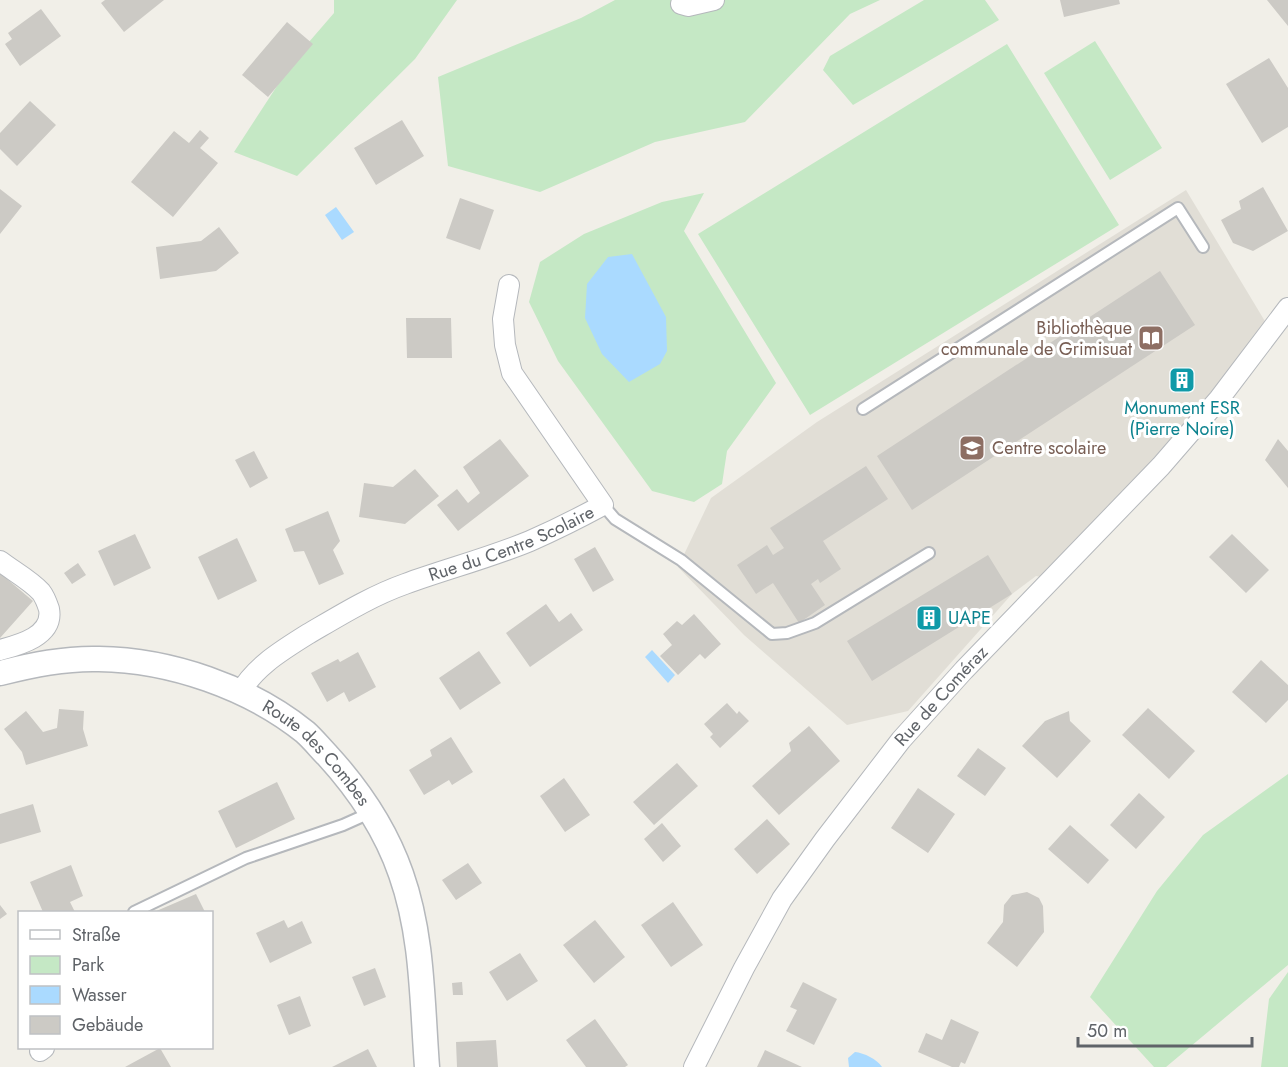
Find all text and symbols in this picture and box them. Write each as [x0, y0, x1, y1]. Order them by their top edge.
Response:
place label: Bibliothèque communale de Grimisuat [941, 315, 1133, 362]
library icon: Bibliothèque communale de Grimisuat [1136, 323, 1166, 353]
building icon: Monument ESR (Pierre Noire) [1167, 365, 1197, 395]
place label: Monument ESR (Pierre Noire) [1124, 395, 1240, 442]
school or university icon: Centre scolaire [957, 433, 987, 463]
place label: Centre scolaire [992, 435, 1106, 461]
street label: Rue du Centre Scolaire [425, 499, 599, 588]
building icon: UAPE [914, 603, 944, 633]
place label: UAPE [948, 605, 991, 631]
street label: Rue de Coméraz [889, 639, 994, 752]
street label: Route des Combes [258, 693, 377, 811]
legend [18, 911, 213, 1049]
text: Straße [72, 922, 120, 948]
text: Park [72, 952, 104, 978]
text: Wasser [72, 982, 127, 1008]
scale bar [1078, 1010, 1252, 1048]
text: Gebäude [72, 1012, 143, 1038]
text: 50 m [1087, 1018, 1127, 1044]

